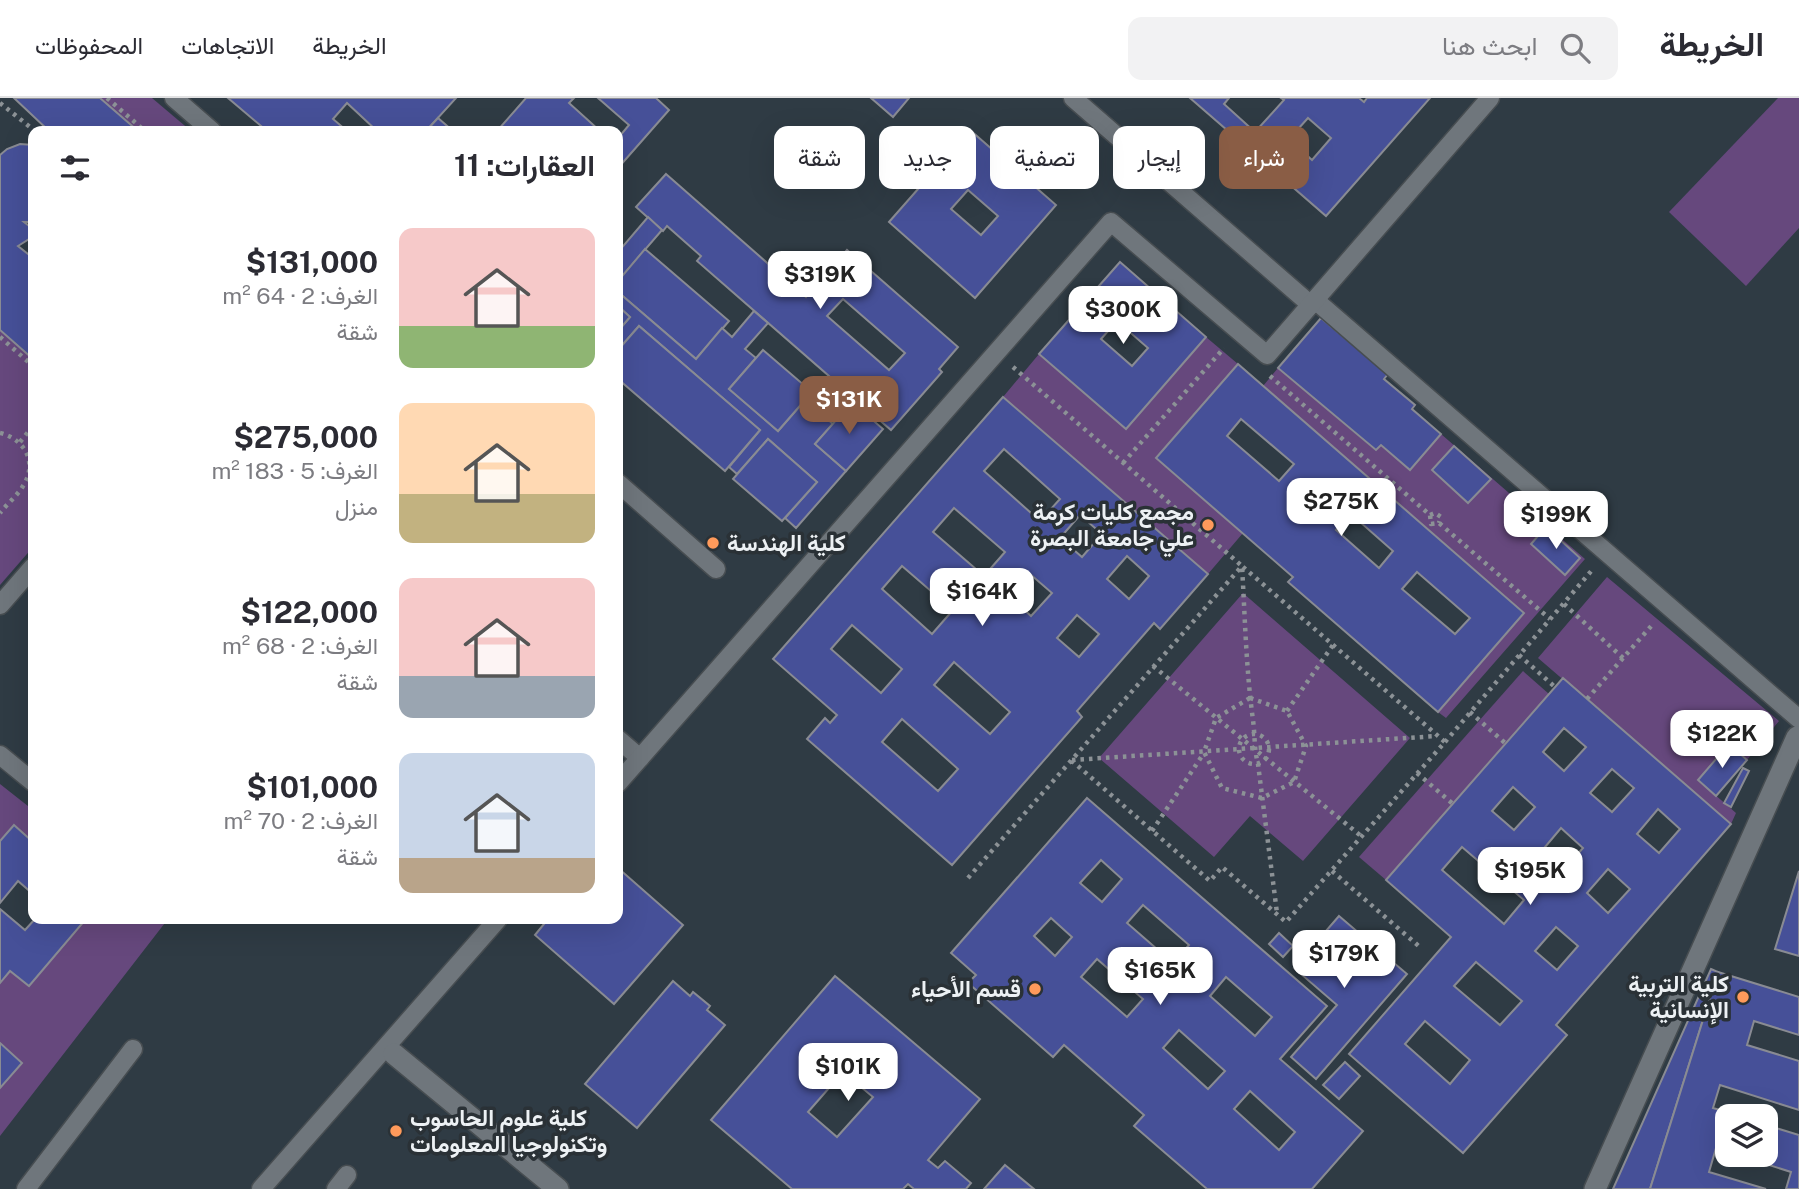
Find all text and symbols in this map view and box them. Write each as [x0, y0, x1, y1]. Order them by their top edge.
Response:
search box [1128, 17, 1618, 80]
text: الخريطة [1660, 25, 1764, 63]
icon: search [1556, 29, 1594, 67]
text: ابحث هنا [1442, 30, 1538, 61]
text: المحفوظات [35, 31, 143, 59]
text: الاتجاهات [181, 31, 274, 59]
text: الخريطة [312, 31, 387, 59]
chip: شقة [774, 126, 865, 189]
chip: جديد [879, 126, 976, 189]
chip: تصفية [990, 126, 1099, 189]
chip: إيجار [1113, 126, 1205, 189]
chip: شراء [1219, 126, 1309, 189]
text: العقارات: 11 [454, 147, 595, 183]
icon: filters [56, 149, 94, 187]
text: $131,000 [246, 244, 378, 280]
pin: $319K [771, 252, 869, 311]
icon: home [455, 256, 539, 340]
text: $319K [784, 260, 856, 287]
text: الغرف: 2 · 64 m² [222, 282, 378, 309]
pin: $300K [1074, 286, 1172, 346]
text: $300K [1085, 295, 1161, 322]
text: شقة [336, 318, 378, 345]
pin: $131K [800, 376, 898, 436]
text: $131K [815, 385, 883, 412]
text: $275,000 [233, 419, 378, 455]
icon: home [455, 431, 539, 515]
text: الغرف: 5 · 183 m² [211, 457, 378, 484]
pin: $275K [1292, 478, 1390, 538]
text: $275K [1303, 487, 1379, 514]
pin: $199K [1507, 491, 1605, 551]
text: منزل [335, 493, 378, 520]
place label: مجمع كليات كرمة علي جامعة البصرة [1030, 498, 1194, 558]
text: $199K [1520, 500, 1592, 527]
marker: مجمع كليات كرمة علي جامعة البصرة [1200, 517, 1216, 533]
place label: كلية الهندسة [727, 529, 846, 558]
marker: كلية الهندسة [705, 535, 721, 551]
pin: $164K [933, 568, 1031, 628]
text: $164K [946, 577, 1018, 604]
text: $122,000 [241, 594, 378, 630]
icon: home [455, 606, 539, 690]
text: الغرف: 2 · 68 m² [222, 632, 378, 659]
text: شقة [336, 668, 378, 695]
pin: $122K [1673, 710, 1771, 770]
text: $122K [1686, 719, 1758, 746]
text: $101,000 [246, 769, 378, 805]
icon: home [455, 781, 539, 865]
text: الغرف: 2 · 70 m² [224, 807, 378, 834]
text: شقة [336, 843, 378, 870]
pin: $195K [1481, 848, 1579, 907]
text: $195K [1494, 856, 1566, 883]
pin: $179K [1295, 930, 1393, 990]
text: $179K [1308, 939, 1380, 966]
pin: $165K [1111, 948, 1209, 1007]
text: $165K [1124, 956, 1196, 983]
place label: كلية التربية الإنسانية [1628, 970, 1729, 1025]
place label: قسم الأحياء [911, 975, 1021, 1004]
marker: قسم الأحياء [1027, 981, 1043, 997]
marker: كلية التربية الإنسانية [1735, 989, 1751, 1005]
pin: $101K [799, 1044, 897, 1103]
text: $101K [815, 1052, 881, 1079]
place label: كلية علوم الحاسوب وتكنولوجيا المعلومات [410, 1104, 608, 1159]
map controls [1715, 1104, 1778, 1167]
button: layers [1715, 1104, 1778, 1167]
marker: كلية علوم الحاسوب وتكنولوجيا المعلومات [388, 1123, 404, 1139]

